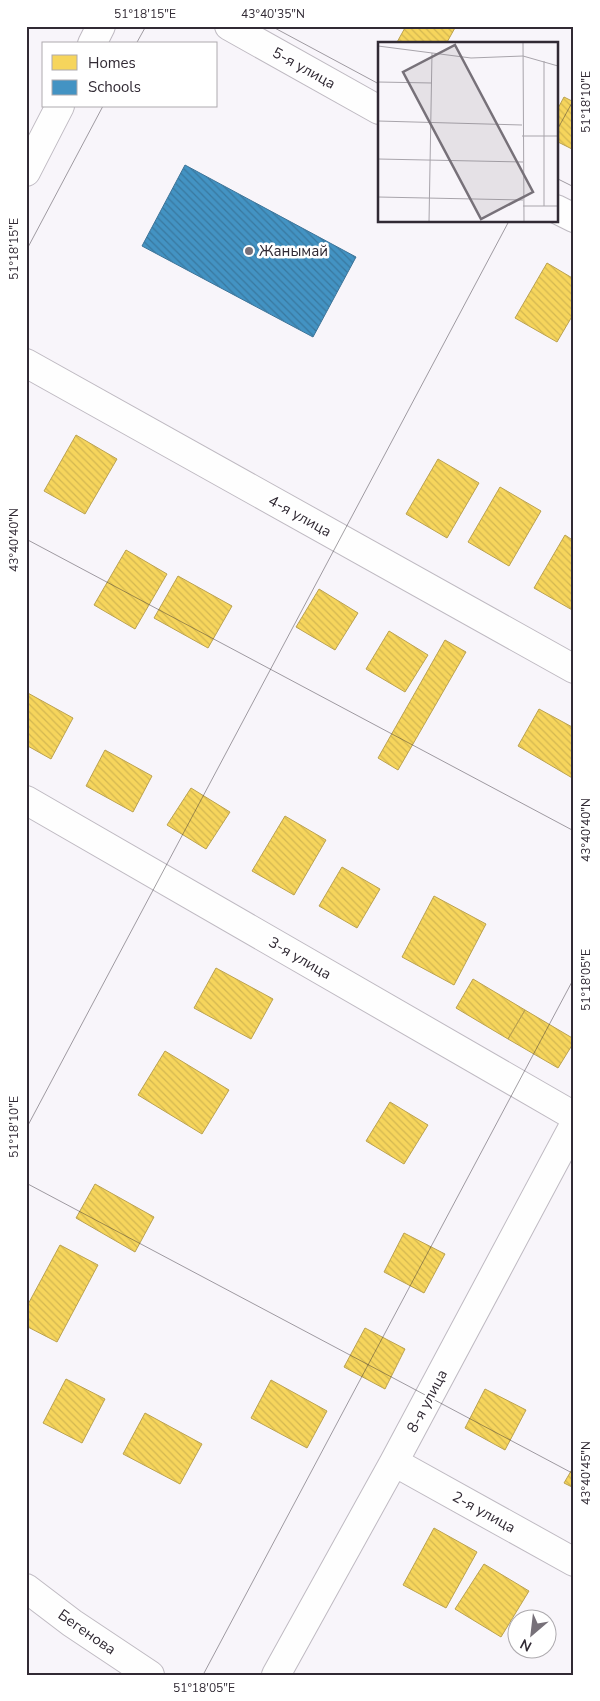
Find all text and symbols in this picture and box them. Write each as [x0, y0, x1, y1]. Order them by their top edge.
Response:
text: 51°18'15"E [114, 6, 176, 22]
text: 43°40'35"N [241, 6, 305, 22]
legend [42, 42, 218, 108]
street label: 5-я улица [269, 42, 339, 94]
inset map [378, 42, 558, 222]
text: Homes [88, 53, 136, 73]
text: 51°18'10"E [578, 71, 594, 133]
text: Schools [88, 77, 141, 97]
text: 51°18'15"E [6, 218, 22, 280]
place label: Жанымай [259, 241, 328, 261]
marker: Жанымай [243, 245, 255, 257]
street label: 4-я улица [265, 490, 335, 542]
text: 43°40'40"N [6, 508, 22, 572]
text: 43°40'40"N [578, 798, 594, 862]
street label: 3-я улица [265, 932, 335, 984]
text: 51°18'05"E [578, 949, 594, 1011]
text: 51°18'10"E [6, 1096, 22, 1158]
street label: 8-я улица [402, 1366, 452, 1436]
text: 43°40'45"N [578, 1441, 594, 1505]
street label: 2-я улица [449, 1486, 519, 1538]
street label: Бегенова [54, 1605, 120, 1659]
north arrow [508, 1608, 558, 1658]
text: N [517, 1634, 535, 1656]
text: 51°18'05"E [173, 1680, 235, 1696]

